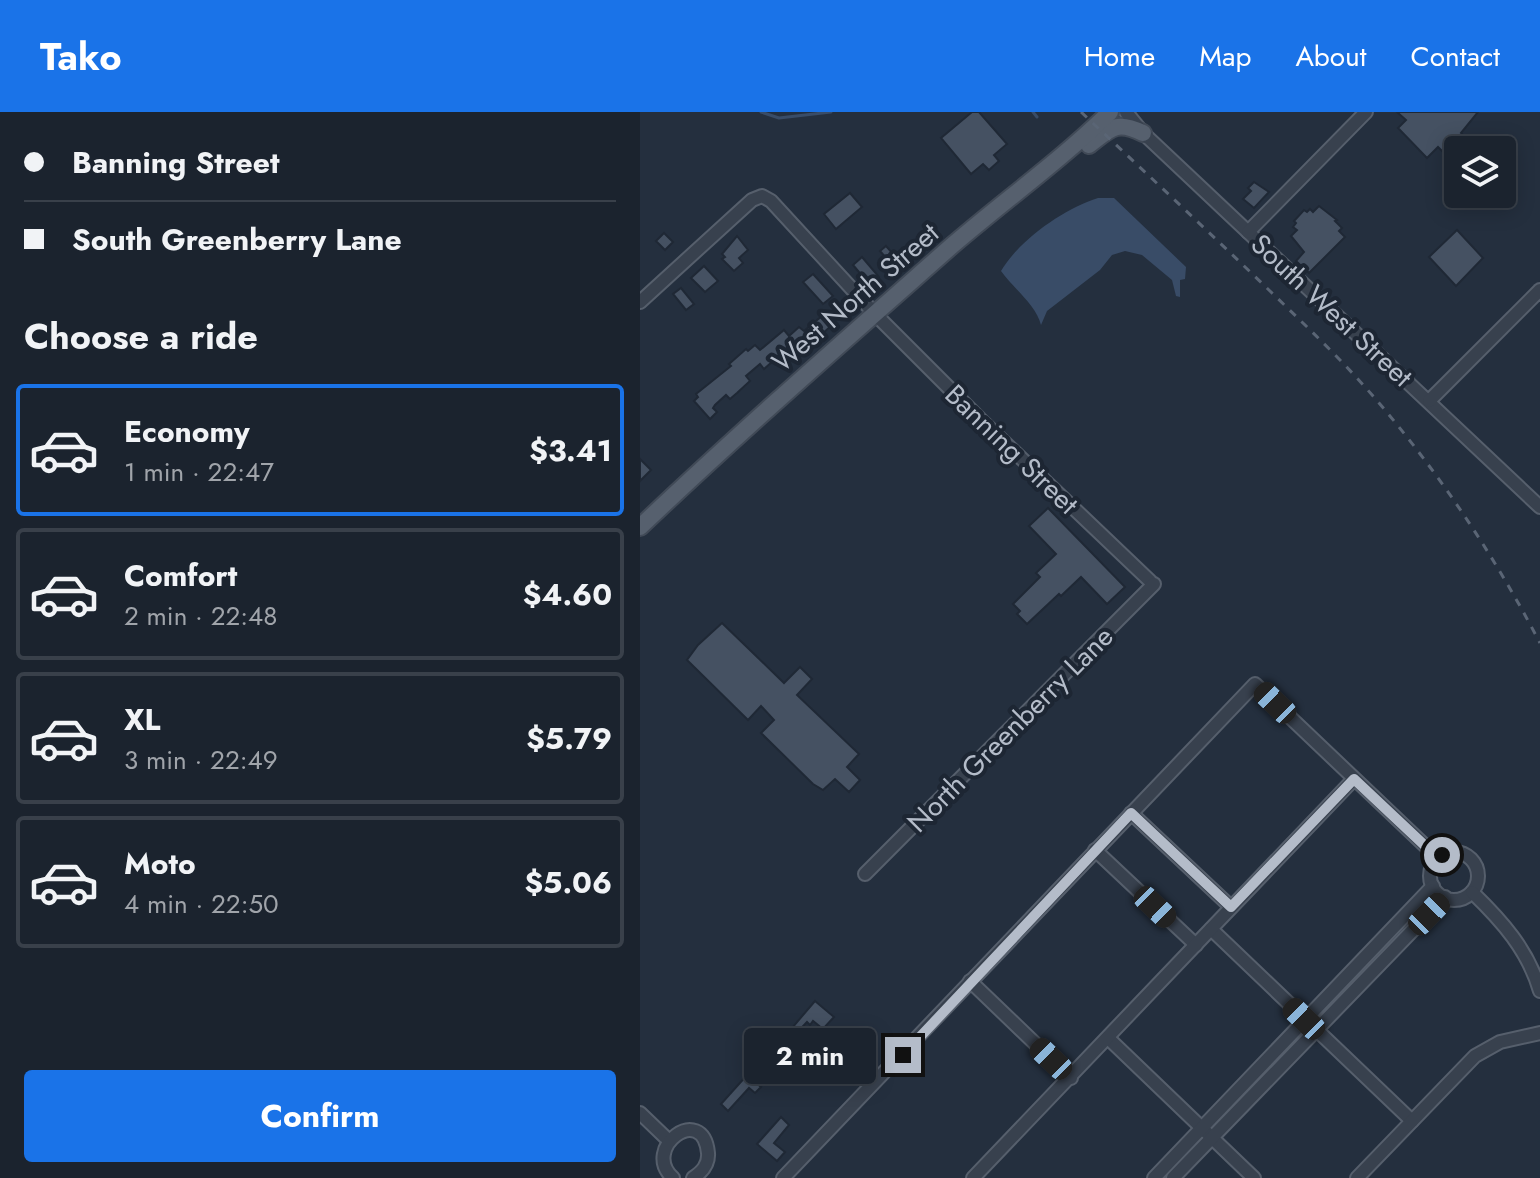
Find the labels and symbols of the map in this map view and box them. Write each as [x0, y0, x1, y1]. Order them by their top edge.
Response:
street label: West North Street [763, 213, 948, 382]
street label: South West Street [1242, 224, 1422, 397]
street label: Banning Street [936, 375, 1088, 524]
street label: North Greenberry Lane [898, 617, 1123, 842]
car [1249, 678, 1301, 728]
route start [1424, 837, 1460, 873]
car [1129, 882, 1181, 932]
car [1404, 888, 1454, 940]
car [1278, 994, 1330, 1044]
callout: 2 min [743, 1027, 875, 1083]
car [1025, 1034, 1077, 1084]
route end [885, 1037, 921, 1073]

